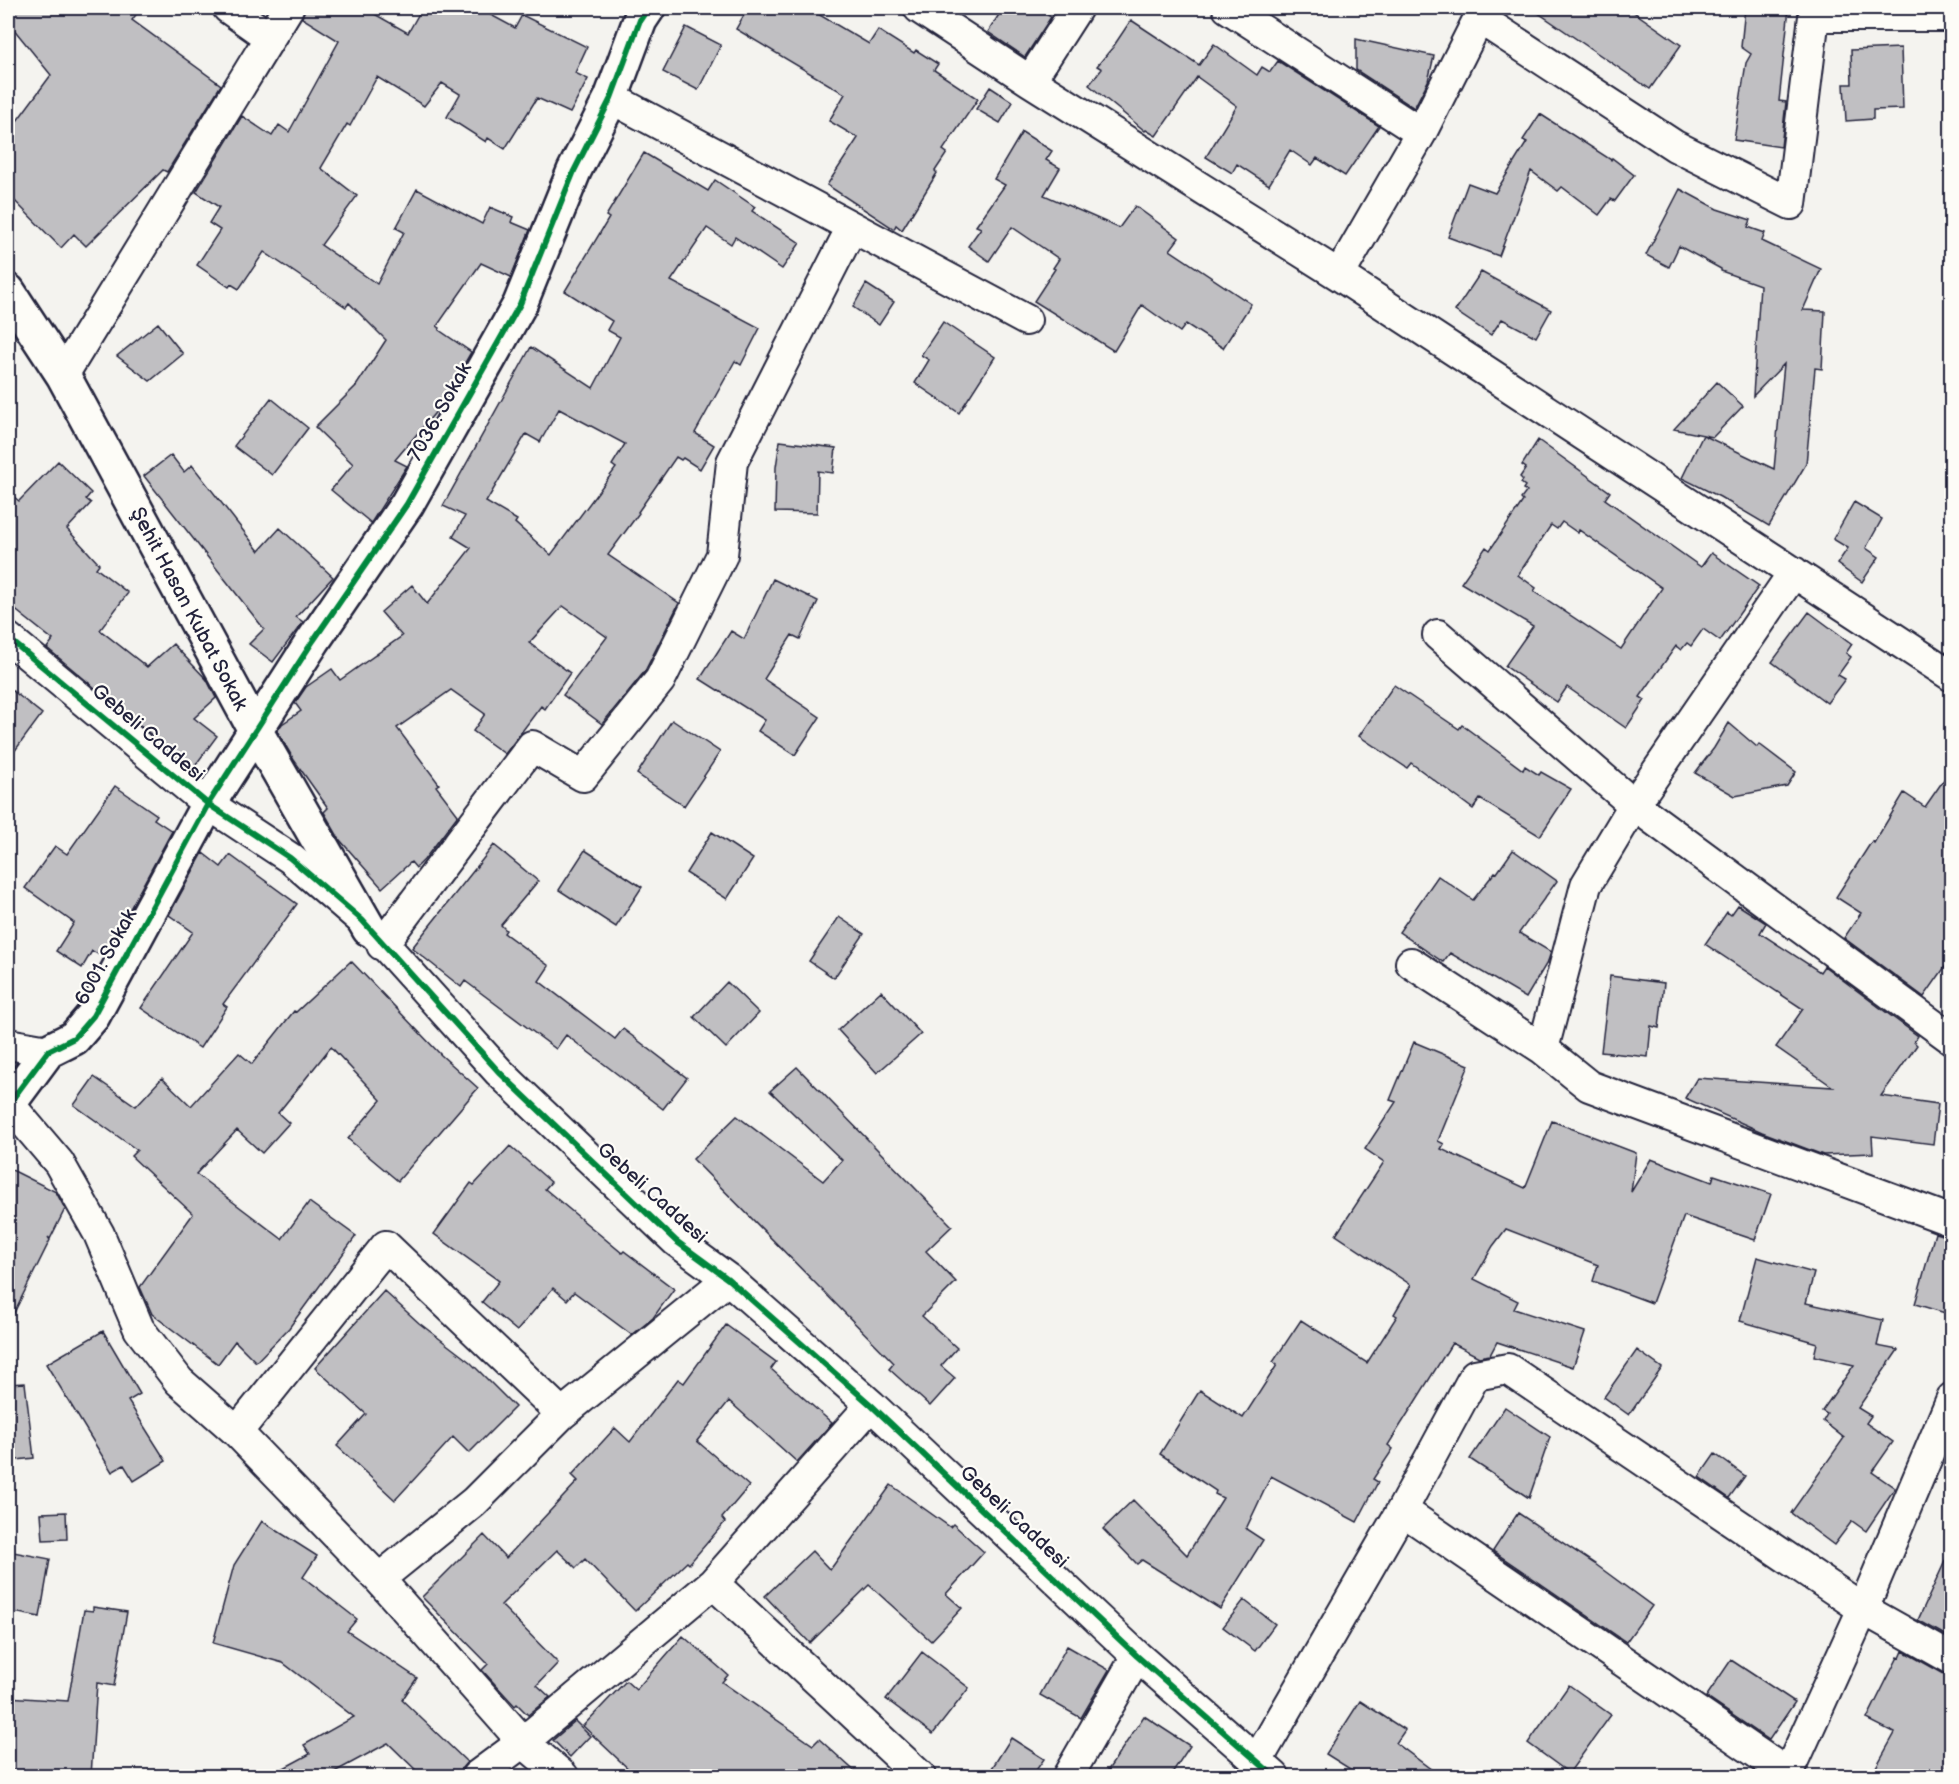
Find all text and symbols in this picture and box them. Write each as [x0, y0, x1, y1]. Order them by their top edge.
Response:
street label: 7036. Sokak [403, 358, 477, 466]
street label: Şehit Hasan Kubat Sokak [125, 503, 253, 715]
street label: Gebeli Caddesi [87, 679, 209, 787]
street label: 6001. Sokak [70, 904, 142, 1009]
street label: Gebeli Caddesi [592, 1137, 712, 1249]
street label: Gebeli Caddesi [955, 1461, 1073, 1573]

